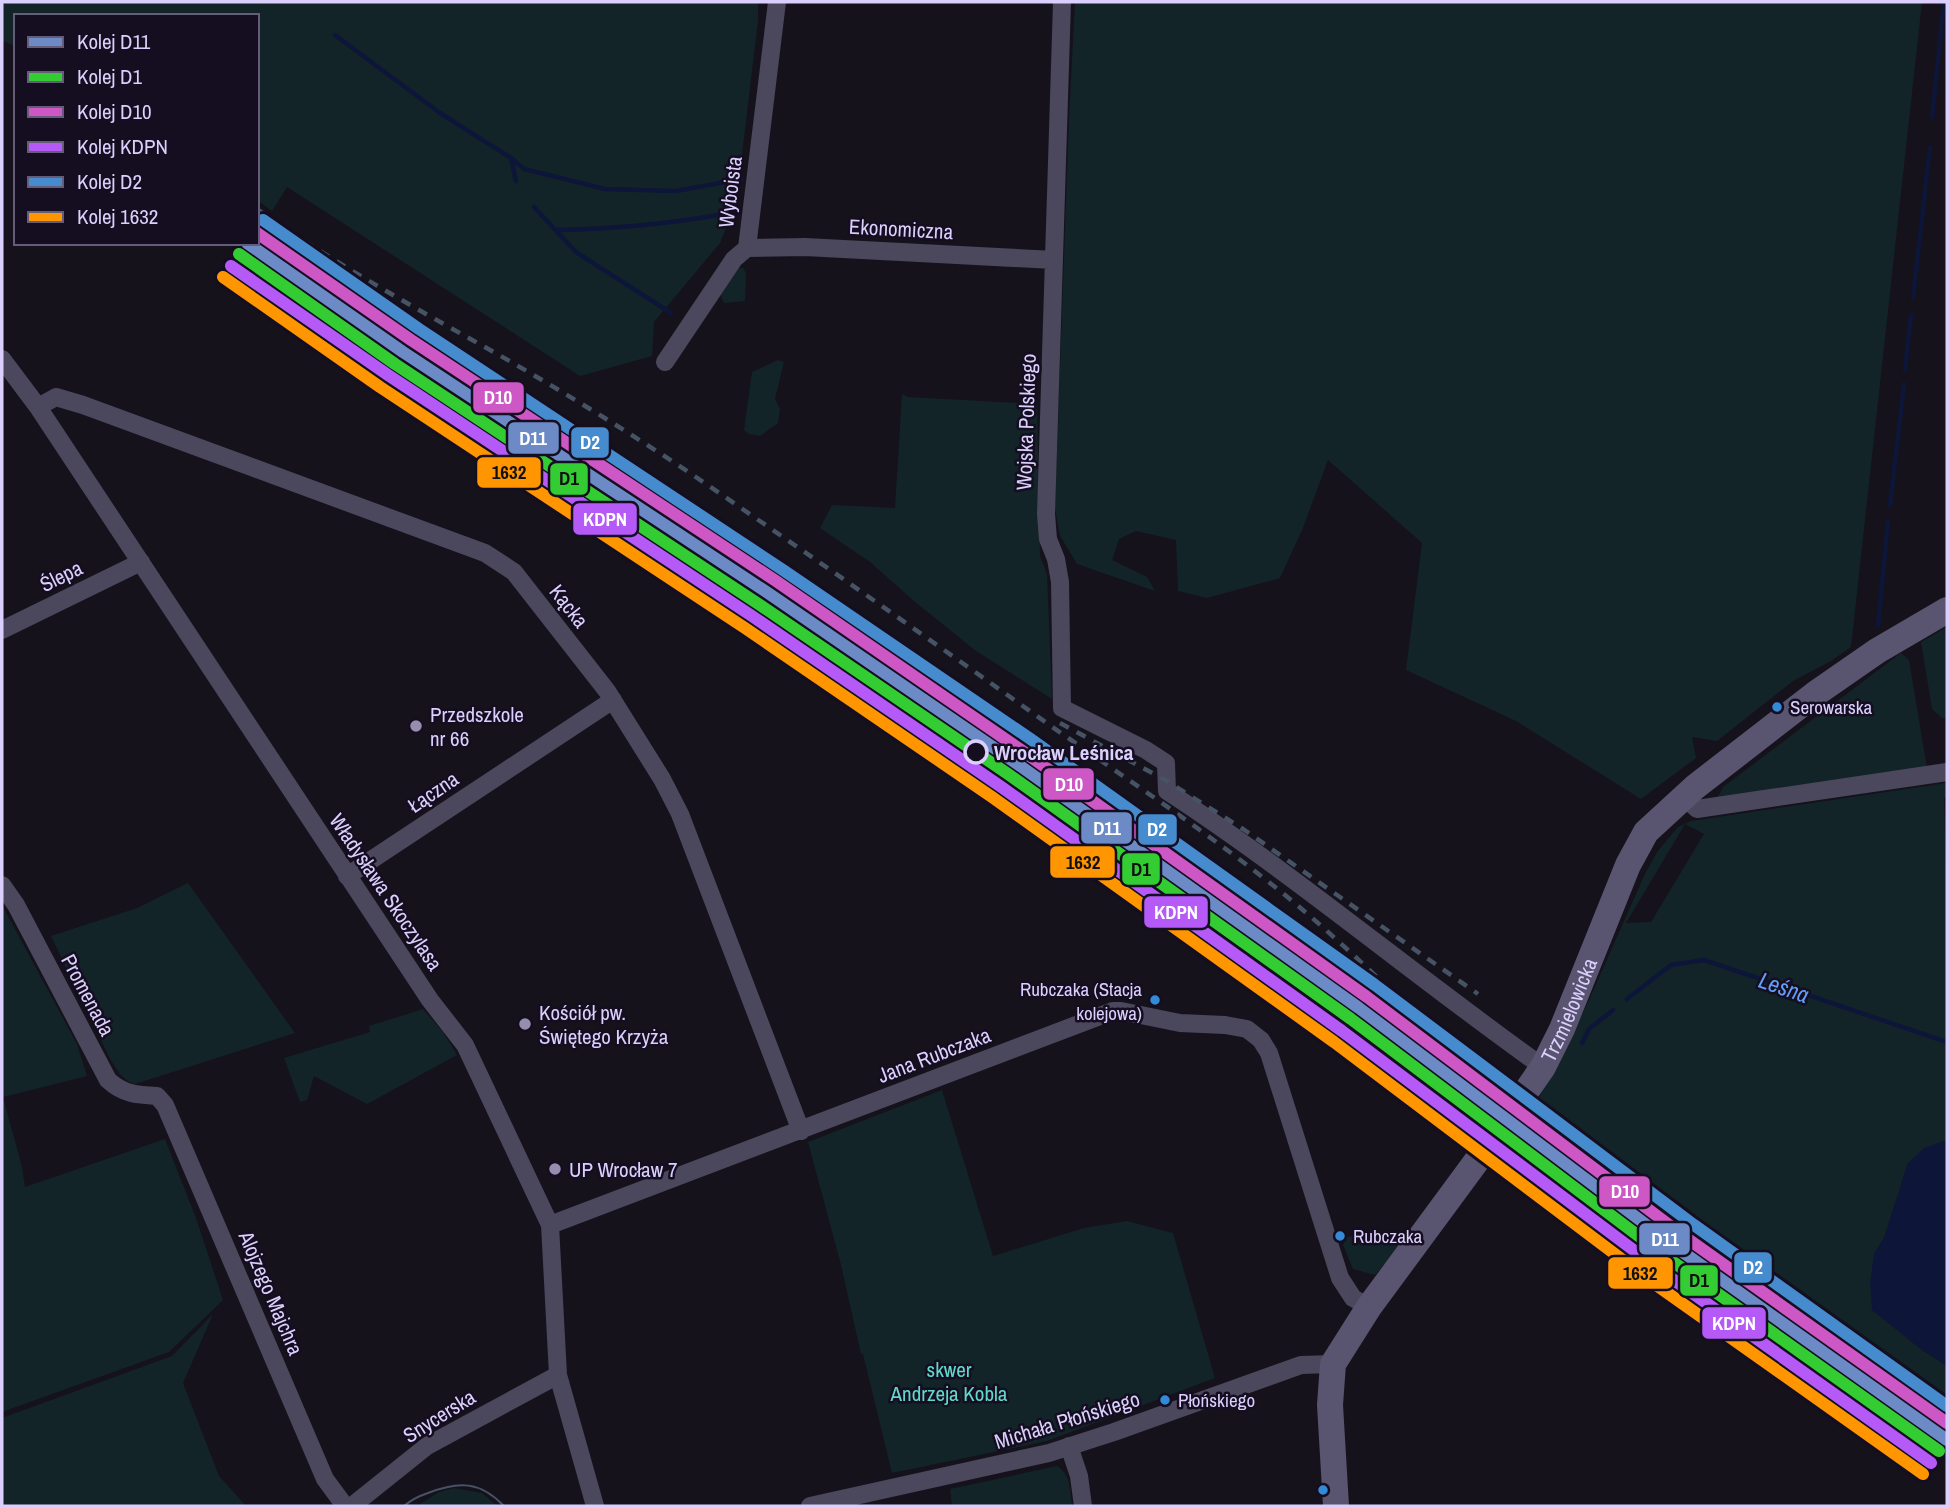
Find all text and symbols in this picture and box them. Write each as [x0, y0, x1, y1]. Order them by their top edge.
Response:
legend [14, 14, 259, 245]
text: Kolej D11 [77, 27, 151, 56]
text: Kolej D1 [77, 62, 143, 91]
text: Kolej D10 [77, 97, 152, 126]
text: Kolej KDPN [77, 132, 168, 161]
street label: Wyboista [711, 154, 749, 229]
text: Kolej D2 [77, 167, 142, 196]
text: Kolej 1632 [77, 202, 158, 231]
street label: Ekonomiczna [848, 212, 954, 246]
street label: Wojska Polskiego [1009, 353, 1043, 491]
line badge: D10 [472, 381, 525, 414]
text: D10 [484, 384, 513, 410]
line badge: D11 [507, 421, 560, 455]
text: D11 [519, 425, 547, 451]
line badge: D2 [570, 426, 610, 459]
text: D2 [580, 429, 600, 455]
line badge: 1632 [476, 456, 542, 489]
text: 1632 [492, 459, 527, 485]
line badge: D1 [549, 462, 589, 496]
text: D1 [559, 465, 579, 491]
line badge: KDPN [572, 502, 638, 536]
text: KDPN [583, 506, 627, 532]
street label: Ślepa [35, 553, 88, 599]
street label: Kącka [543, 578, 595, 634]
place label: Serowarska [1790, 694, 1873, 720]
place label: Przedszkole nr 66 [430, 700, 524, 753]
marker: Serowarska [1770, 700, 1784, 714]
marker: Przedszkole nr 66 [408, 718, 424, 734]
place label: Wrocław Leśnica [994, 738, 1134, 767]
marker: Wrocław Leśnica [964, 740, 988, 764]
street label: Łączna [402, 764, 464, 820]
line badge: D10 [1042, 767, 1095, 801]
text: D10 [1055, 771, 1084, 797]
street label: Władysława Skoczylasa [323, 808, 450, 977]
line badge: D11 [1080, 811, 1133, 845]
line badge: D2 [1137, 813, 1178, 846]
text: D11 [1093, 815, 1121, 841]
text: D2 [1147, 816, 1167, 842]
line badge: 1632 [1049, 845, 1116, 879]
text: 1632 [1066, 849, 1101, 875]
line badge: D1 [1121, 852, 1161, 886]
text: D1 [1131, 856, 1151, 882]
line badge: KDPN [1143, 895, 1209, 929]
text: KDPN [1154, 899, 1198, 925]
street label: Promenada [54, 949, 122, 1041]
street label: Trzmielowicka [1533, 953, 1604, 1067]
water label: Leśna [1755, 964, 1813, 1010]
place label: Rubczaka (Stacja kolejowa) [1020, 976, 1142, 1026]
marker: Rubczaka (Stacja kolejowa) [1148, 993, 1162, 1007]
place label: Kościół pw. Świętego Krzyża [539, 998, 669, 1051]
marker: Kościół pw. Świętego Krzyża [517, 1016, 533, 1032]
street label: Jana Rubczaka [873, 1020, 995, 1090]
place label: UP Wrocław 7 [569, 1155, 678, 1184]
marker: UP Wrocław 7 [547, 1161, 563, 1177]
line badge: D10 [1598, 1175, 1651, 1208]
text: D10 [1611, 1178, 1640, 1204]
line badge: D11 [1638, 1222, 1691, 1256]
place label: Rubczaka [1353, 1223, 1423, 1249]
street label: Alojzego Majchra [231, 1226, 310, 1360]
text: D11 [1651, 1226, 1679, 1252]
marker: Rubczaka [1333, 1229, 1347, 1243]
line badge: D2 [1733, 1251, 1773, 1284]
text: D2 [1743, 1254, 1763, 1280]
line badge: 1632 [1607, 1256, 1674, 1290]
text: 1632 [1623, 1260, 1658, 1286]
line badge: D1 [1679, 1264, 1719, 1297]
text: D1 [1689, 1267, 1709, 1293]
line badge: KDPN [1701, 1306, 1767, 1340]
text: KDPN [1712, 1310, 1756, 1336]
park label: skwer Andrzeja Kobla [890, 1355, 1008, 1408]
street label: Snycerska [397, 1382, 481, 1450]
street label: Michała Płońskiego [991, 1384, 1143, 1456]
place label: Płońskiego [1178, 1387, 1255, 1413]
marker: Płońskiego [1158, 1393, 1172, 1407]
unlabelled marker [1316, 1483, 1330, 1497]

